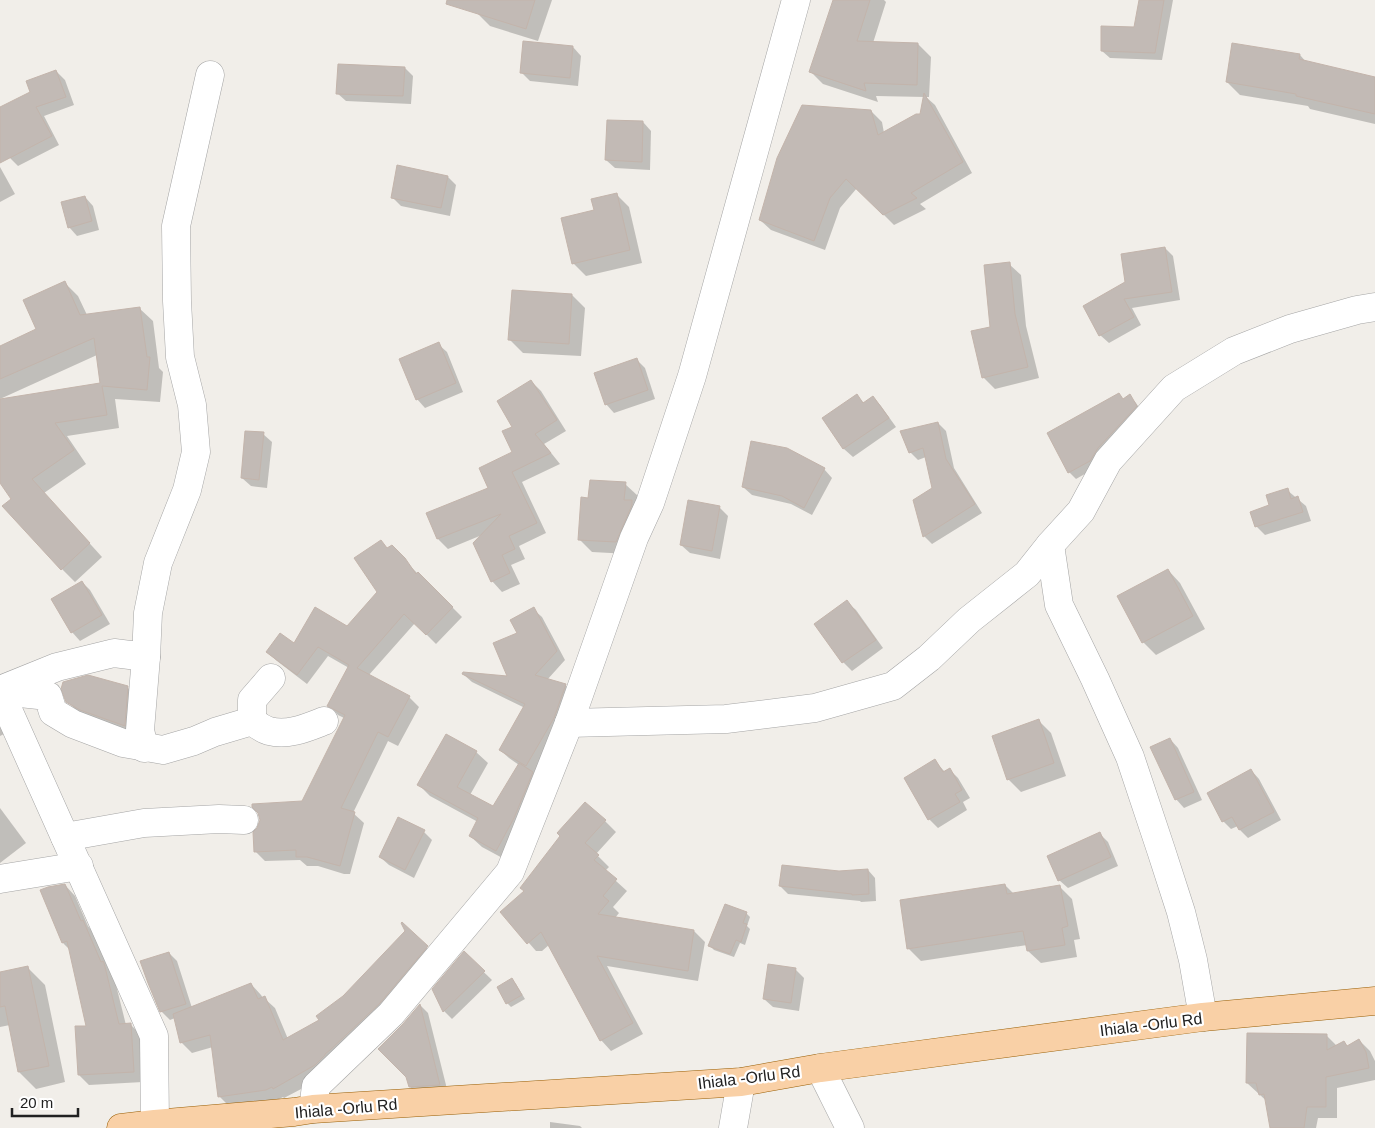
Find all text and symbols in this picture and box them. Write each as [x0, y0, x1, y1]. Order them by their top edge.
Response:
street label: Ihiala -Orlu Rd [1099, 1010, 1203, 1039]
street label: Ihiala -Orlu Rd [697, 1063, 801, 1092]
scale bar [12, 1086, 79, 1118]
text: 20 m [20, 1094, 53, 1111]
street label: Ihiala -Orlu Rd [294, 1096, 398, 1121]

